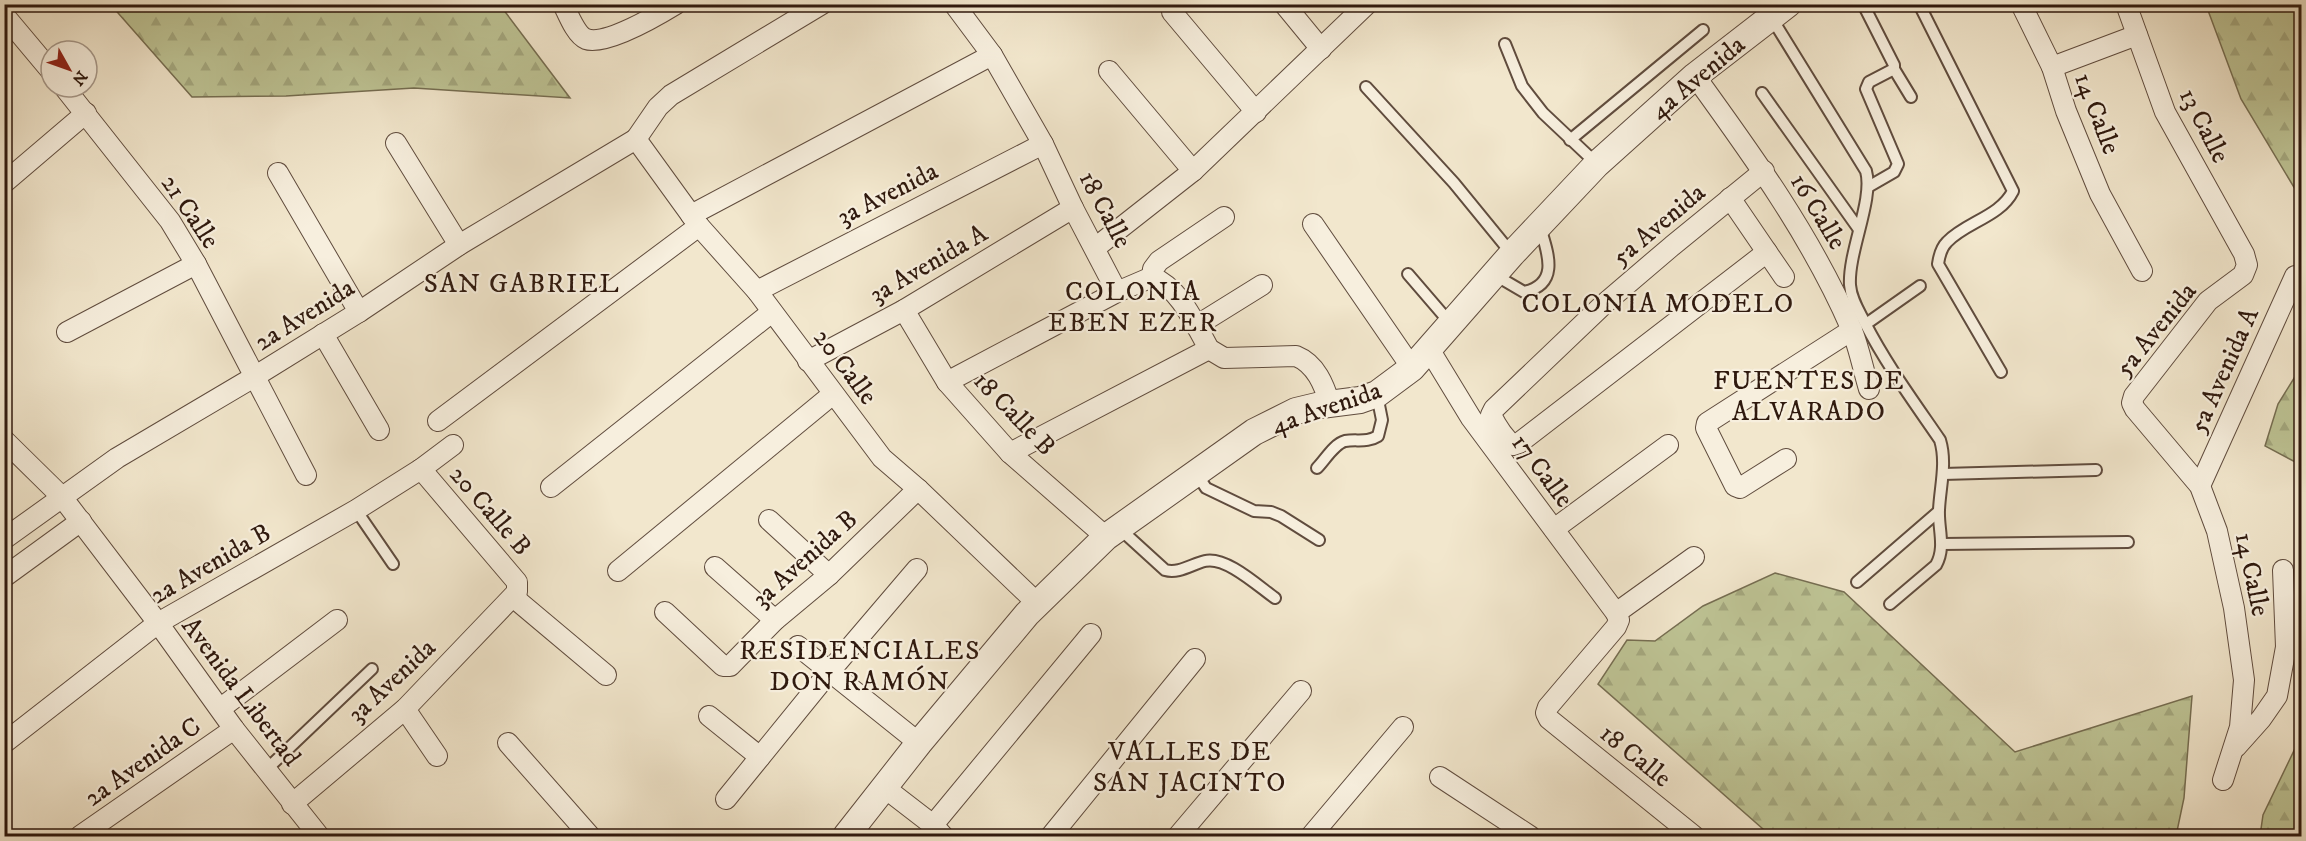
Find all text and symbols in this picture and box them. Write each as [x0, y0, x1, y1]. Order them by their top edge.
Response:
street label: 4a Avenida [1644, 29, 1752, 127]
north arrow [39, 39, 99, 99]
text: N [68, 67, 92, 89]
street label: 14 Calle [2066, 68, 2127, 159]
street label: 13 Calle [2171, 83, 2236, 169]
street label: 3a Avenida [832, 155, 944, 234]
street label: 18 Calle [1071, 165, 1139, 254]
street label: 21 Calle [153, 168, 227, 255]
street label: 16 Calle [1782, 168, 1853, 256]
street label: 5a Avenida [1605, 176, 1712, 274]
street label: 3a Avenida A [864, 217, 994, 311]
district label: SAN GABRIEL [424, 267, 620, 301]
street label: 2a Avenida [249, 272, 361, 359]
district label: COLONIA EBEN EZER [1048, 275, 1218, 340]
street label: 5a Avenida [2108, 276, 2204, 384]
district label: COLONIA MODELO [1521, 287, 1795, 321]
street label: 5a Avenida A [2182, 302, 2267, 439]
street label: 20 Calle [805, 322, 884, 412]
district label: FUENTES DE ALVARADO [1713, 364, 1905, 429]
street label: 18 Calle B [966, 365, 1062, 463]
street label: 4a Avenida [1267, 374, 1386, 443]
street label: 17 Calle [1504, 428, 1580, 514]
street label: 20 Calle B [442, 459, 538, 563]
street label: 3a Avenida B [745, 503, 865, 615]
street label: 2a Avenida B [145, 517, 277, 612]
street label: 14 Calle [2227, 529, 2276, 619]
street label: Avenida Libertad [174, 611, 308, 773]
street label: 3a Avenida [341, 632, 443, 730]
district label: RESIDENCIALES DON RAMÓN [739, 634, 981, 699]
street label: 2a Avenida C [78, 710, 208, 814]
street label: 18 Calle [1593, 717, 1678, 795]
district label: VALLES DE SAN JACINTO [1093, 735, 1287, 800]

